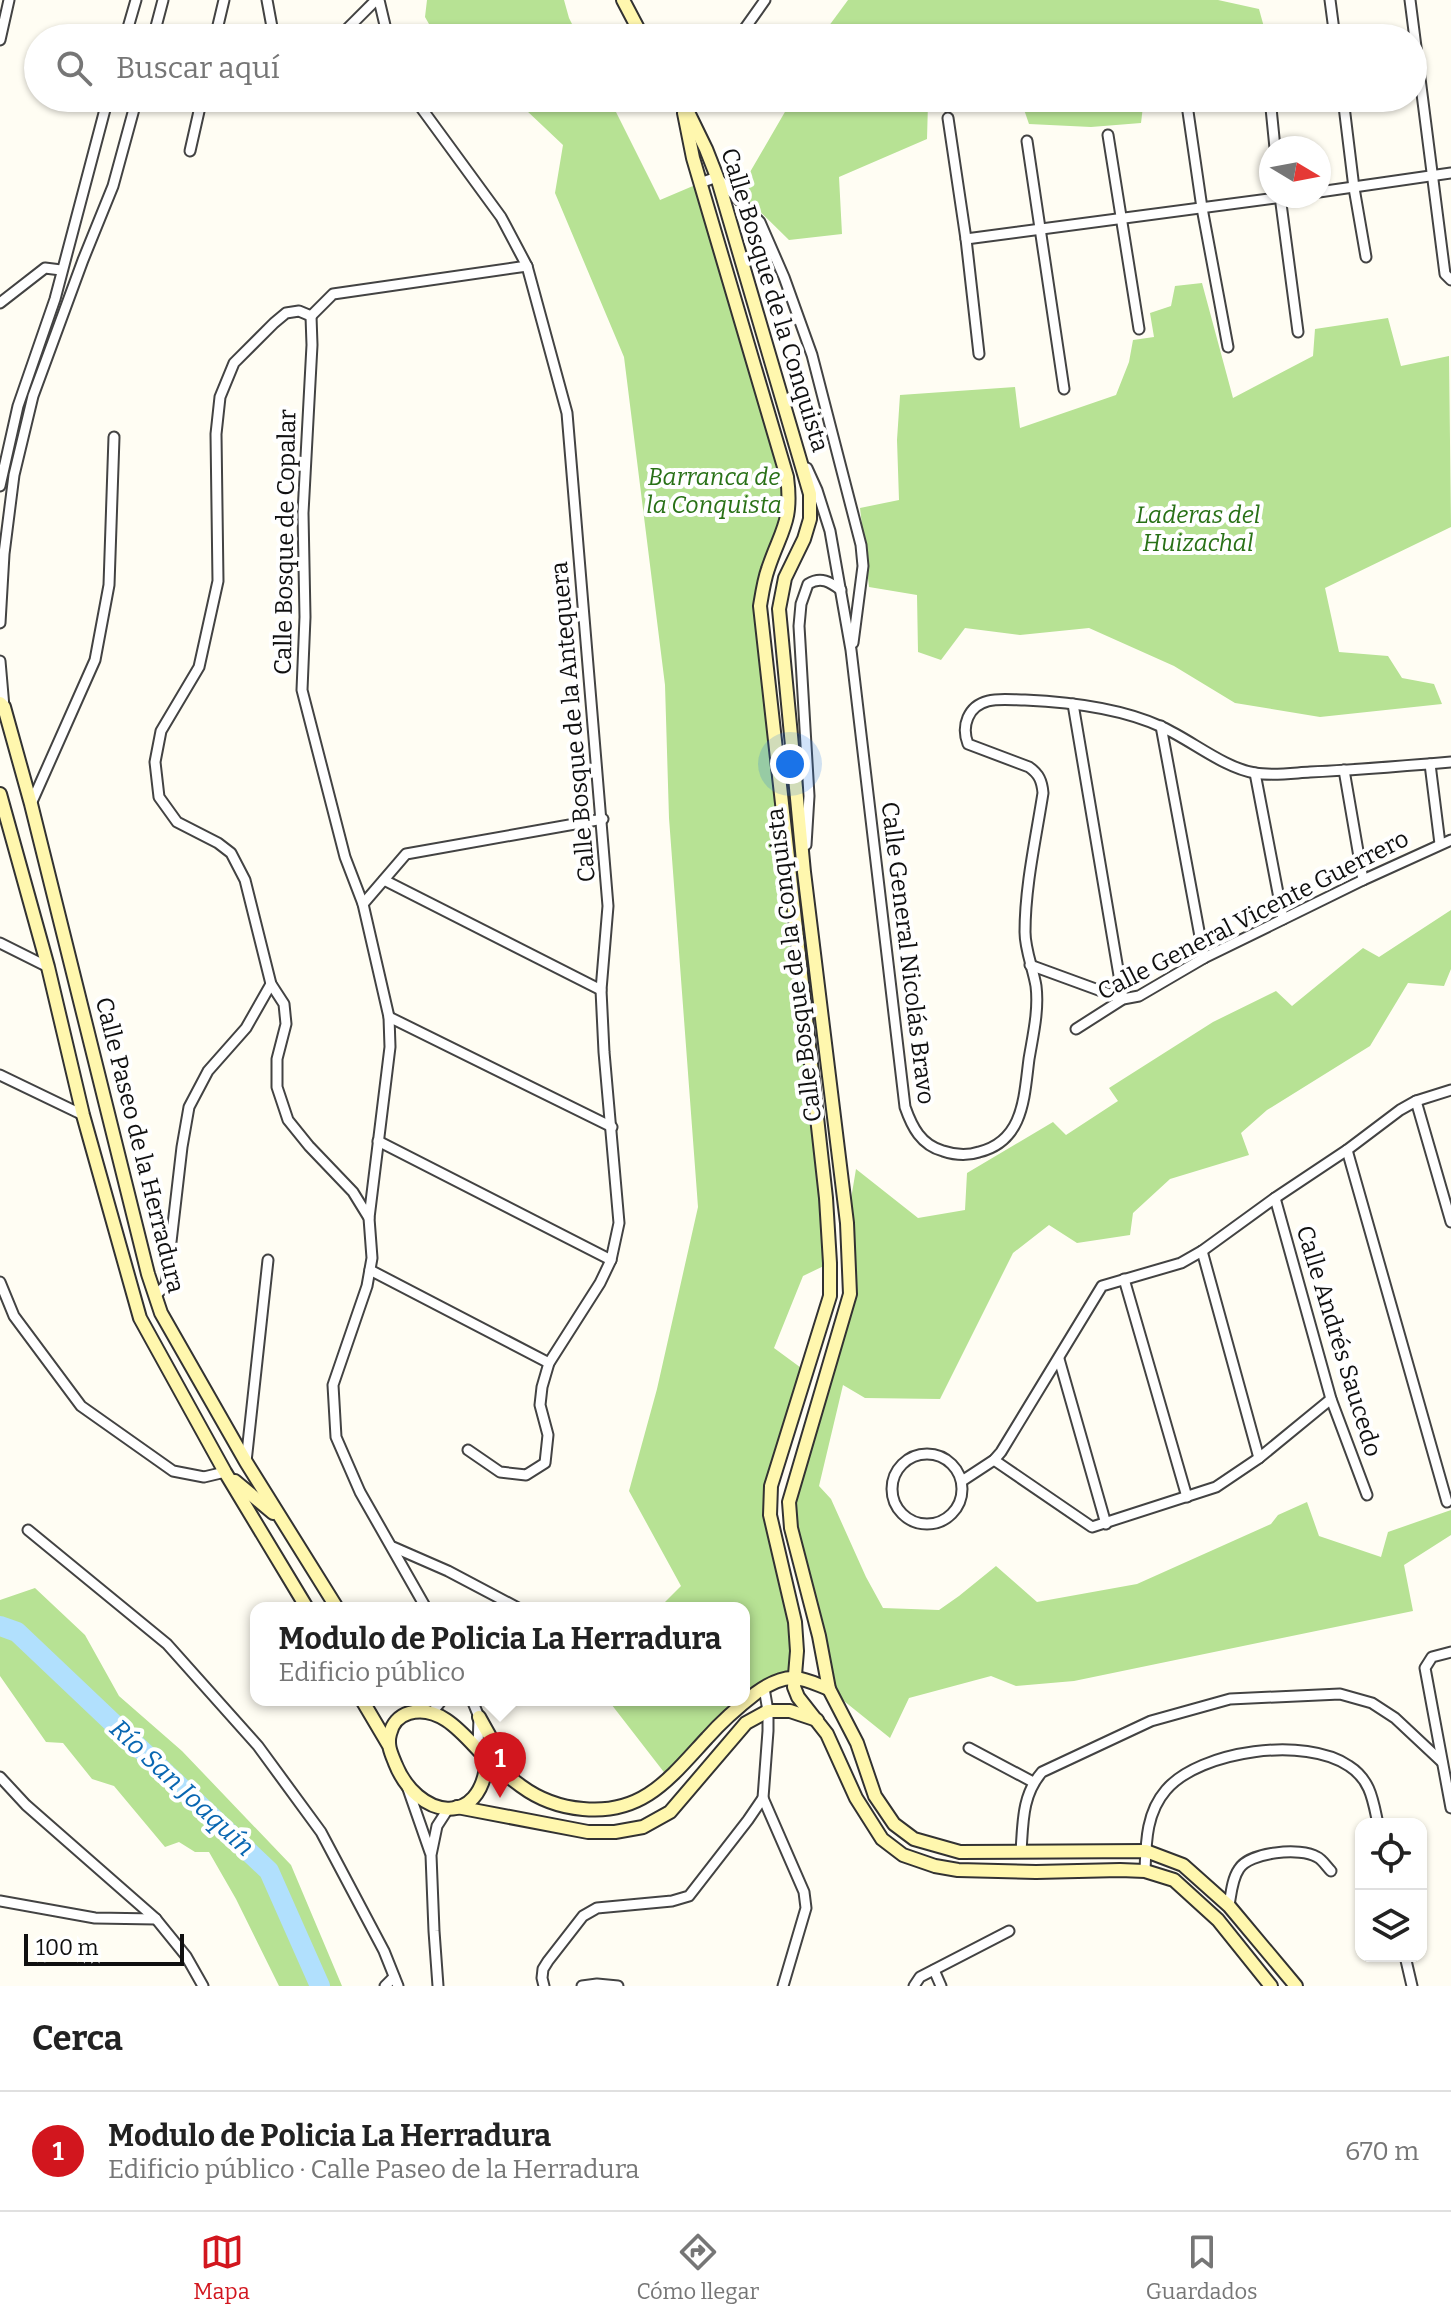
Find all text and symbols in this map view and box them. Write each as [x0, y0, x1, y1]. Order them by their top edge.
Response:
search box [24, 24, 1427, 112]
icon: search [52, 46, 96, 90]
text: Buscar aquí [116, 50, 280, 86]
north arrow [1259, 136, 1331, 208]
street label: Calle Bosque de la Conquista [715, 145, 835, 455]
street label: Calle Bosque de Copalar [269, 409, 301, 675]
park label: Barranca de la Conquista [646, 463, 782, 519]
park label: Laderas del Huizachal [1136, 501, 1260, 557]
street label: Calle Bosque de la Antequera [545, 561, 601, 883]
your location [770, 744, 810, 784]
street label: Calle General Nicolás Bravo [876, 800, 940, 1106]
street label: Calle Bosque de la Conquista [761, 806, 827, 1124]
street label: Calle General Vicente Guerrero [1093, 824, 1413, 1006]
street label: Calle Paseo de la Herradura [90, 994, 190, 1296]
street label: Calle Andrés Saucedo [1290, 1222, 1388, 1460]
popup [250, 1602, 750, 1706]
text: Modulo de Policia La Herradura [279, 1621, 721, 1657]
text: Edificio público [279, 1657, 465, 1688]
water label: Río San Joaquín [103, 1713, 261, 1863]
pin: 1 [474, 1732, 526, 1798]
map controls [1355, 1818, 1427, 1962]
button: locate [1355, 1818, 1427, 1890]
button: layers [1355, 1890, 1427, 1962]
scale bar [24, 1930, 184, 1966]
text: 100 m [36, 1934, 99, 1961]
text: Cerca [32, 2018, 123, 2059]
text: Modulo de Policia La Herradura [108, 2118, 551, 2154]
text: 1 [52, 2136, 64, 2167]
text: 670 m [1345, 2136, 1419, 2167]
text: Edificio público · Calle Paseo de la Herradura [108, 2154, 640, 2185]
tab: Mapa [193, 2230, 250, 2305]
tab: Cómo llegar [636, 2230, 759, 2305]
tab: Guardados [1146, 2230, 1258, 2305]

